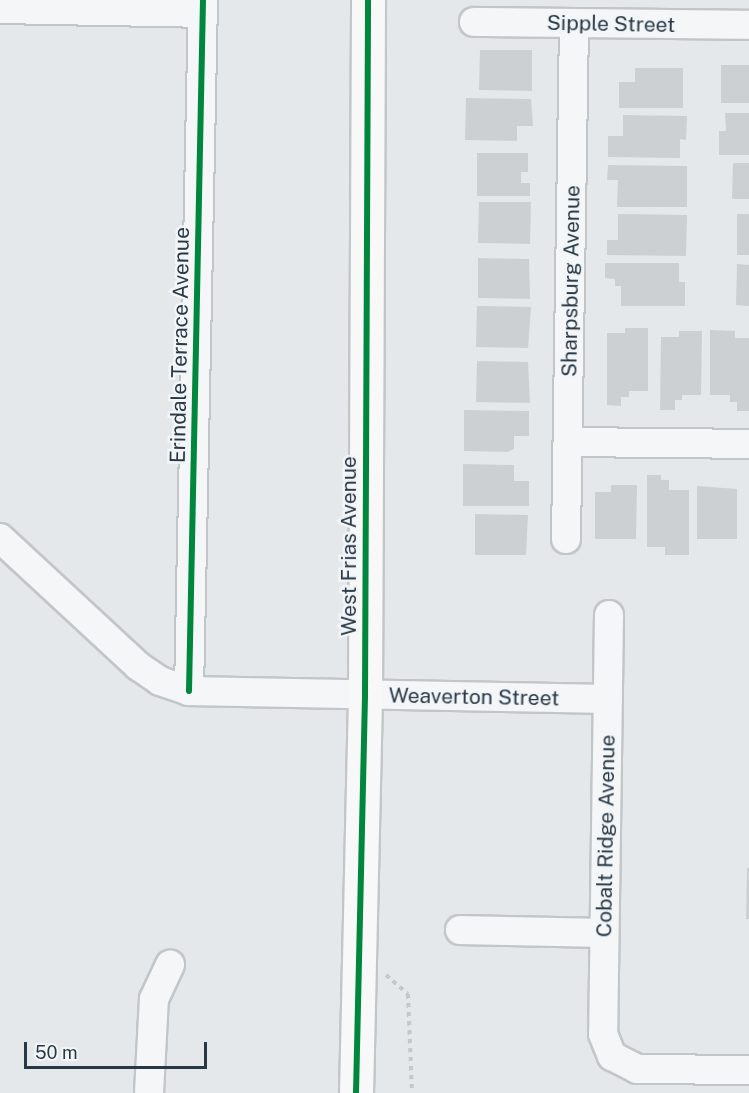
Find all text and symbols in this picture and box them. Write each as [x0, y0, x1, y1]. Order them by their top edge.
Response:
street label: Sipple Street [546, 10, 676, 38]
street label: Sharpsburg Avenue [557, 185, 585, 377]
street label: Erindale Terrace Avenue [165, 227, 195, 463]
street label: West Frias Avenue [336, 456, 362, 636]
street label: Weaverton Street [388, 683, 560, 711]
street label: Cobalt Ridge Avenue [592, 734, 620, 938]
scale bar [27, 1030, 210, 1068]
text: 50 m [35, 1042, 78, 1063]

